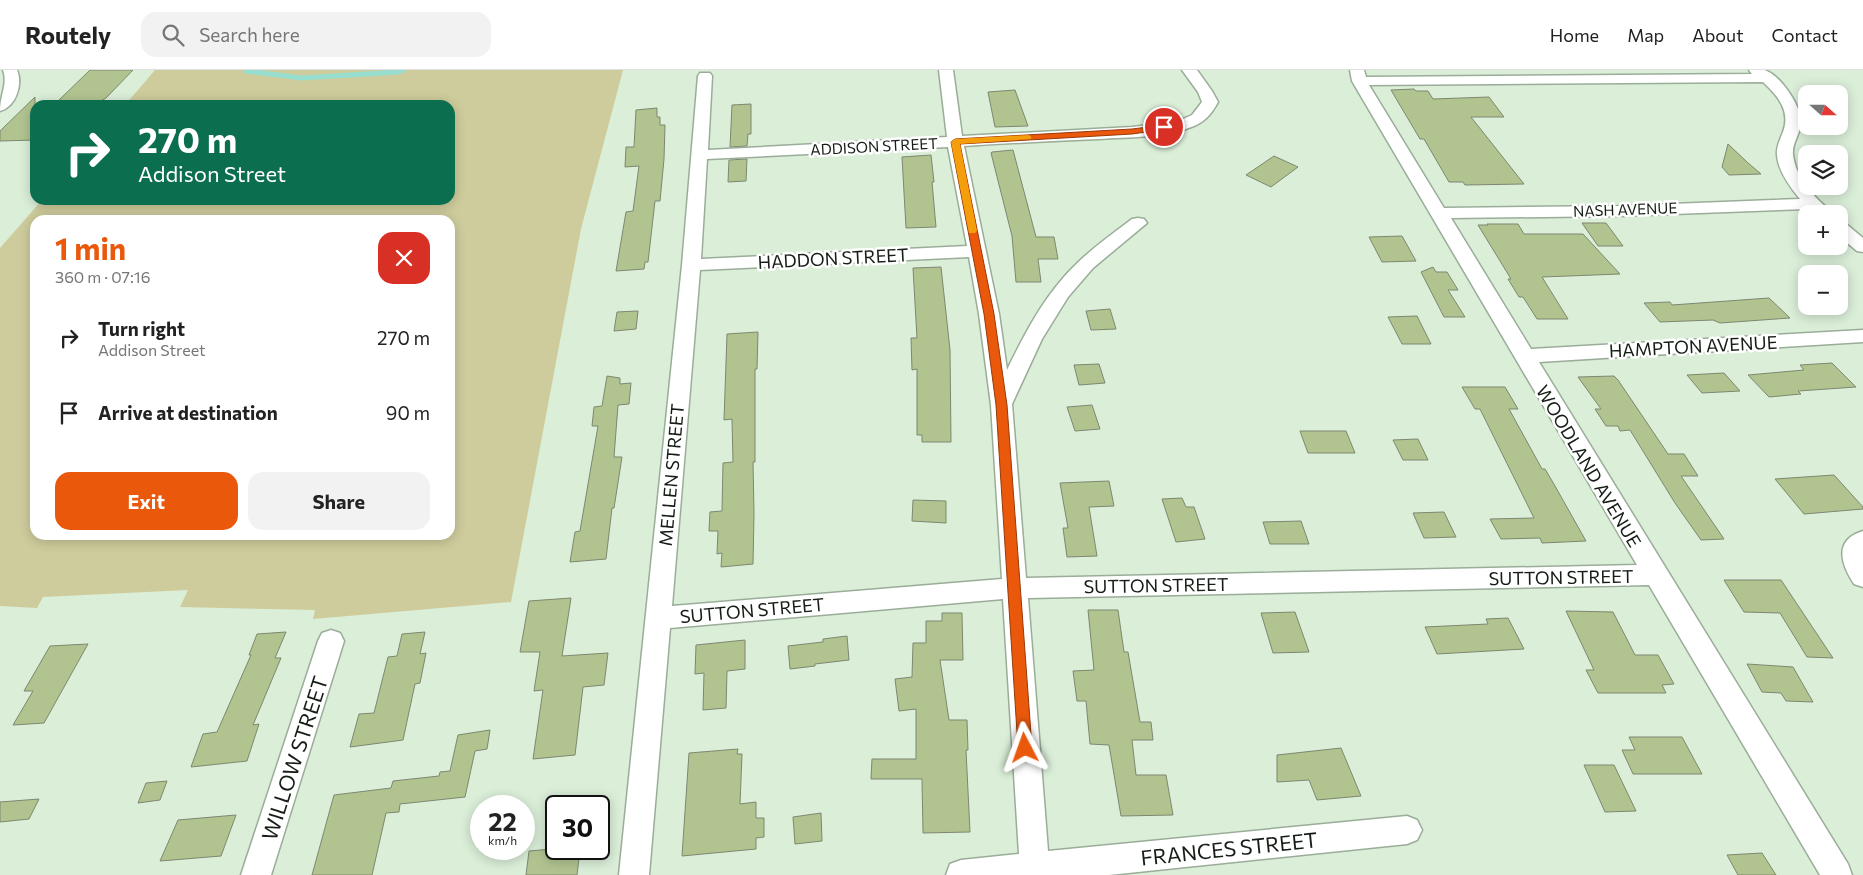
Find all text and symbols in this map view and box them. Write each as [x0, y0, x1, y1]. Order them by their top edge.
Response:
search box [141, 12, 491, 57]
text: Routely [25, 20, 111, 49]
icon: search [159, 21, 187, 49]
text: Search here [199, 23, 300, 46]
text: Home [1550, 24, 1599, 46]
text: Map [1627, 24, 1664, 46]
text: About [1692, 24, 1744, 46]
text: Contact [1772, 24, 1838, 46]
north arrow [1798, 85, 1848, 135]
map controls [1798, 85, 1848, 315]
pin [1143, 106, 1185, 148]
icon: arrive [1150, 113, 1178, 141]
text: 270 m [138, 117, 237, 160]
icon: right [55, 120, 120, 185]
street label: ADDISON STREET [810, 134, 939, 158]
button: layers [1798, 145, 1848, 195]
text: Addison Street [138, 160, 286, 187]
street label: NASH AVENUE [1573, 198, 1677, 220]
button: + [1798, 205, 1848, 255]
text: 1 min [55, 229, 126, 266]
button: close [378, 232, 430, 284]
street label: HADDON STREET [757, 243, 909, 273]
button: − [1798, 265, 1848, 315]
text: 360 m · 07:16 [55, 267, 150, 286]
text: Turn right [98, 317, 185, 340]
icon: right [55, 324, 83, 352]
text: 270 m [377, 326, 430, 349]
street label: HAMPTON AVENUE [1608, 331, 1778, 361]
text: Addison Street [98, 340, 206, 359]
street label: WOODLAND AVENUE [1532, 381, 1646, 551]
icon: arrive [55, 399, 83, 427]
text: Arrive at destination [98, 401, 278, 424]
text: 90 m [386, 401, 430, 424]
street label: MELLEN STREET [654, 403, 688, 547]
button: Exit [55, 472, 238, 530]
button: Share [248, 472, 430, 530]
street label: SUTTON STREET [1488, 565, 1634, 589]
street label: SUTTON STREET [1083, 573, 1229, 597]
street label: SUTTON STREET [679, 593, 825, 627]
street label: WILLOW STREET [256, 673, 332, 843]
position arrow [998, 721, 1050, 773]
speed limit sign: 30 [545, 795, 610, 860]
text: 22 [488, 806, 517, 836]
street label: FRANCES STREET [1139, 826, 1319, 870]
text: km/h [488, 833, 517, 847]

